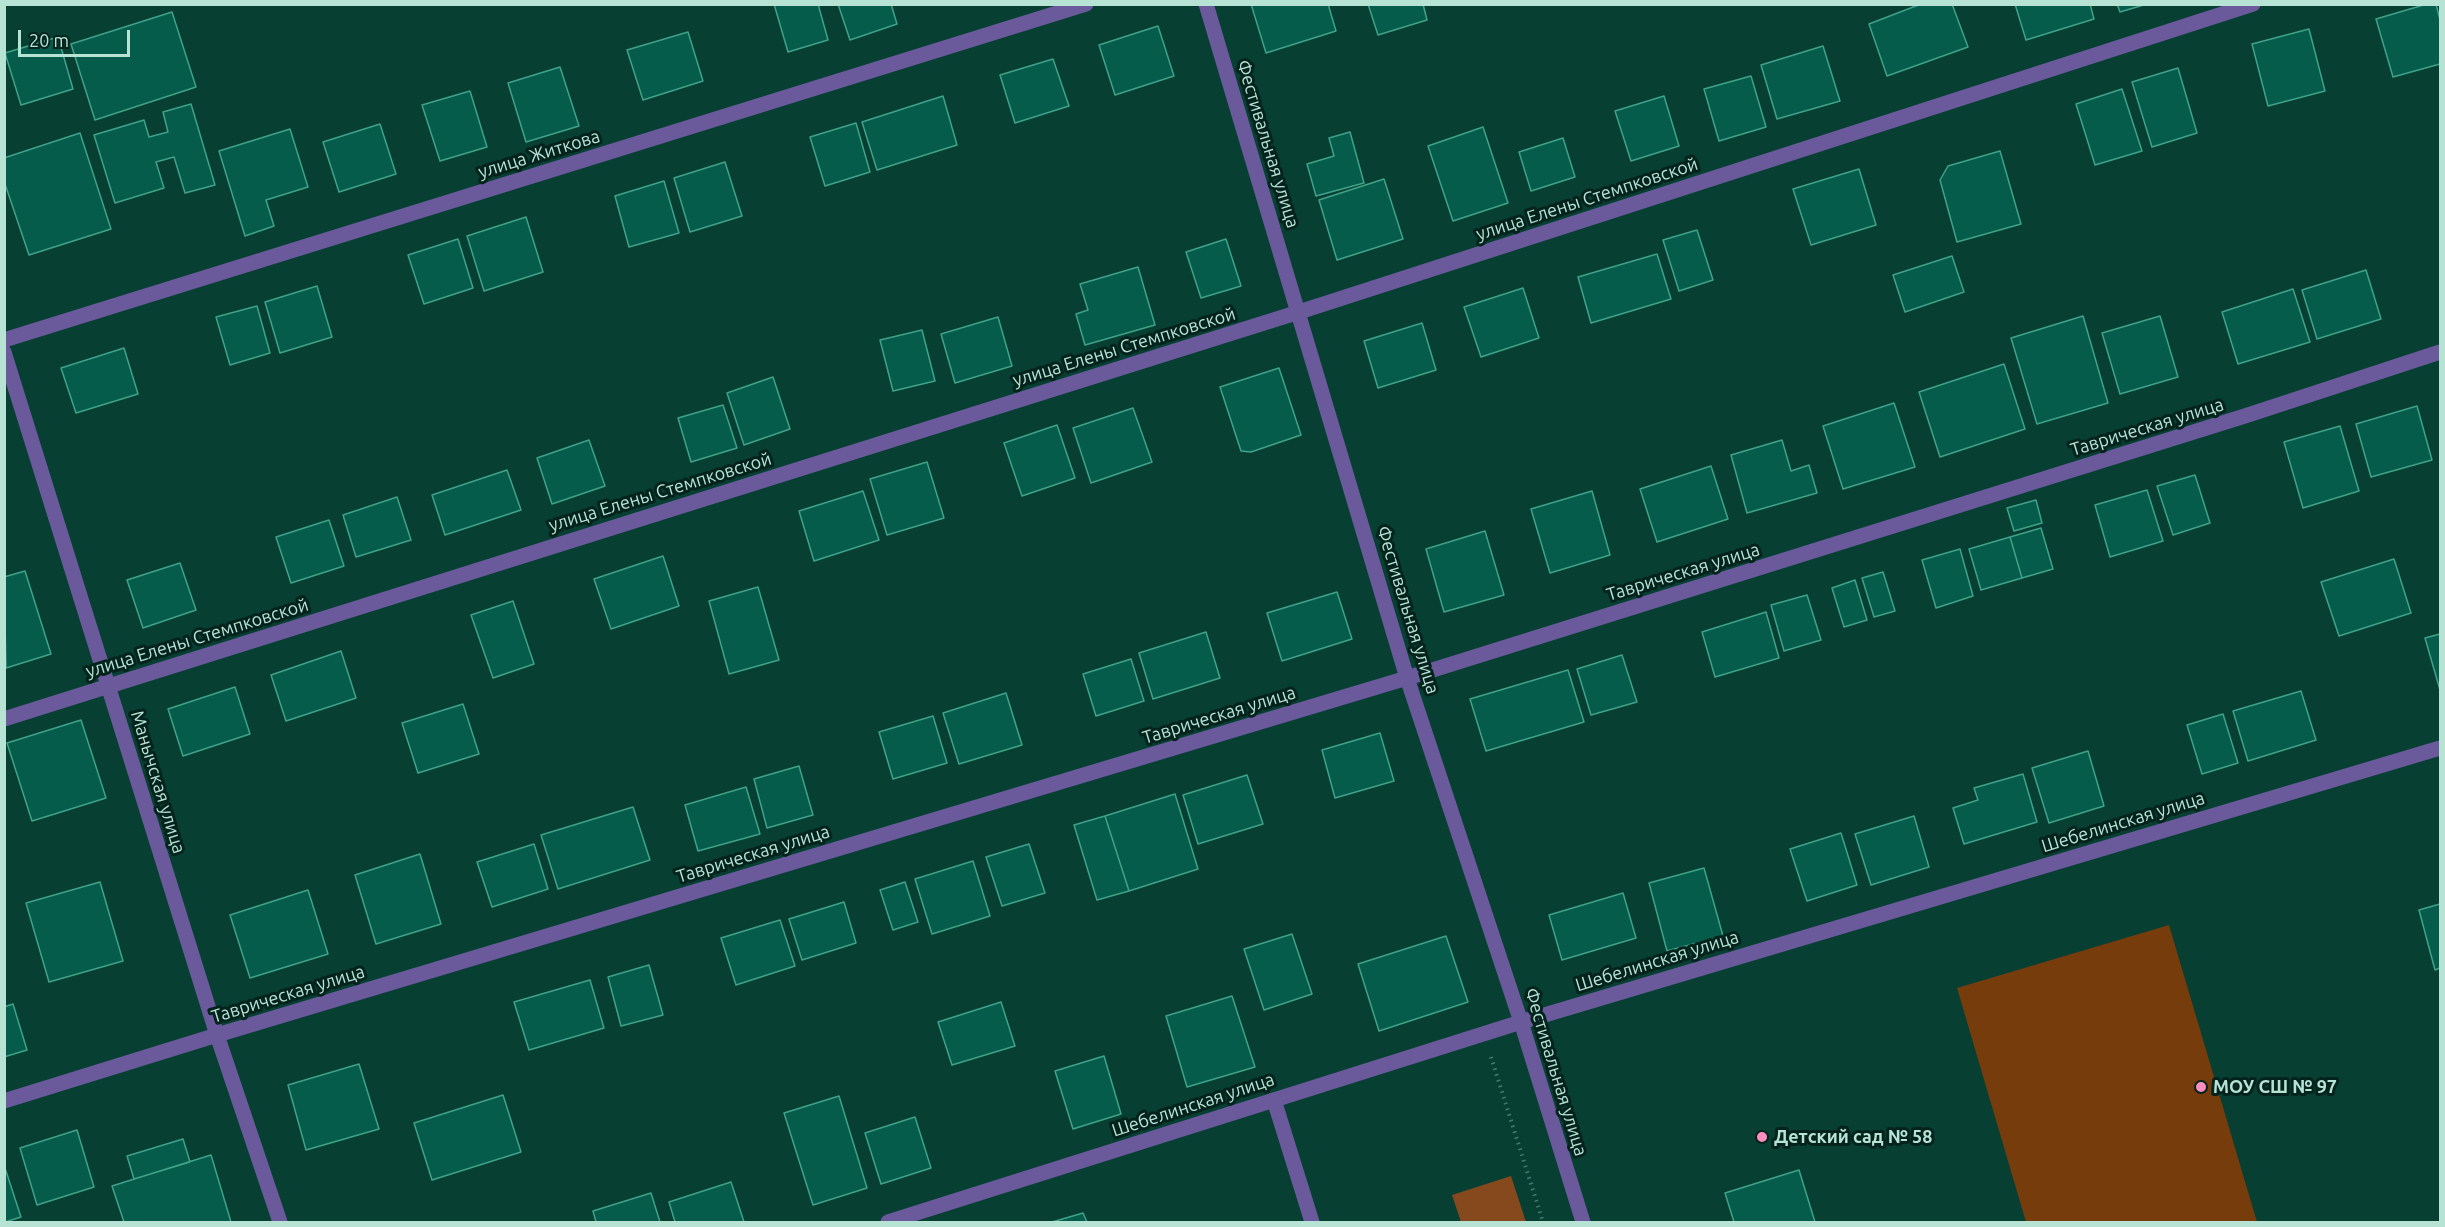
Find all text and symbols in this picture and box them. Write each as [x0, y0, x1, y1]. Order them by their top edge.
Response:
scale bar [21, 18, 134, 56]
text: 20 m [29, 30, 69, 50]
street label: Фестивальная улица [1232, 57, 1304, 231]
street label: улица Житкова [476, 125, 602, 183]
street label: улица Елены Стемпковской [1473, 153, 1701, 245]
street label: улица Елены Стемпковской [1010, 303, 1238, 391]
street label: Таврическая улица [2068, 393, 2226, 461]
street label: улица Елены Стемпковской [546, 448, 774, 536]
street label: Фестивальная улица [1372, 523, 1444, 697]
street label: Таврическая улица [1604, 538, 1762, 606]
street label: улица Елены Стемпковской [83, 594, 311, 682]
street label: Таврическая улица [1140, 681, 1298, 749]
street label: Манычская улица [126, 708, 190, 856]
street label: Шебелинская улица [2039, 787, 2207, 857]
street label: Таврическая улица [674, 820, 832, 888]
street label: Шебелинская улица [1573, 926, 1741, 996]
street label: Таврическая улица [209, 960, 367, 1028]
street label: Фестивальная улица [1520, 985, 1592, 1159]
street label: Шебелинская улица [1109, 1069, 1277, 1141]
place label: МОУ СШ № 97 [2213, 1076, 2337, 1098]
marker: МОУ СШ № 97 [2194, 1080, 2208, 1094]
place label: Детский сад № 58 [1774, 1126, 1932, 1148]
marker: Детский сад № 58 [1755, 1130, 1769, 1144]

